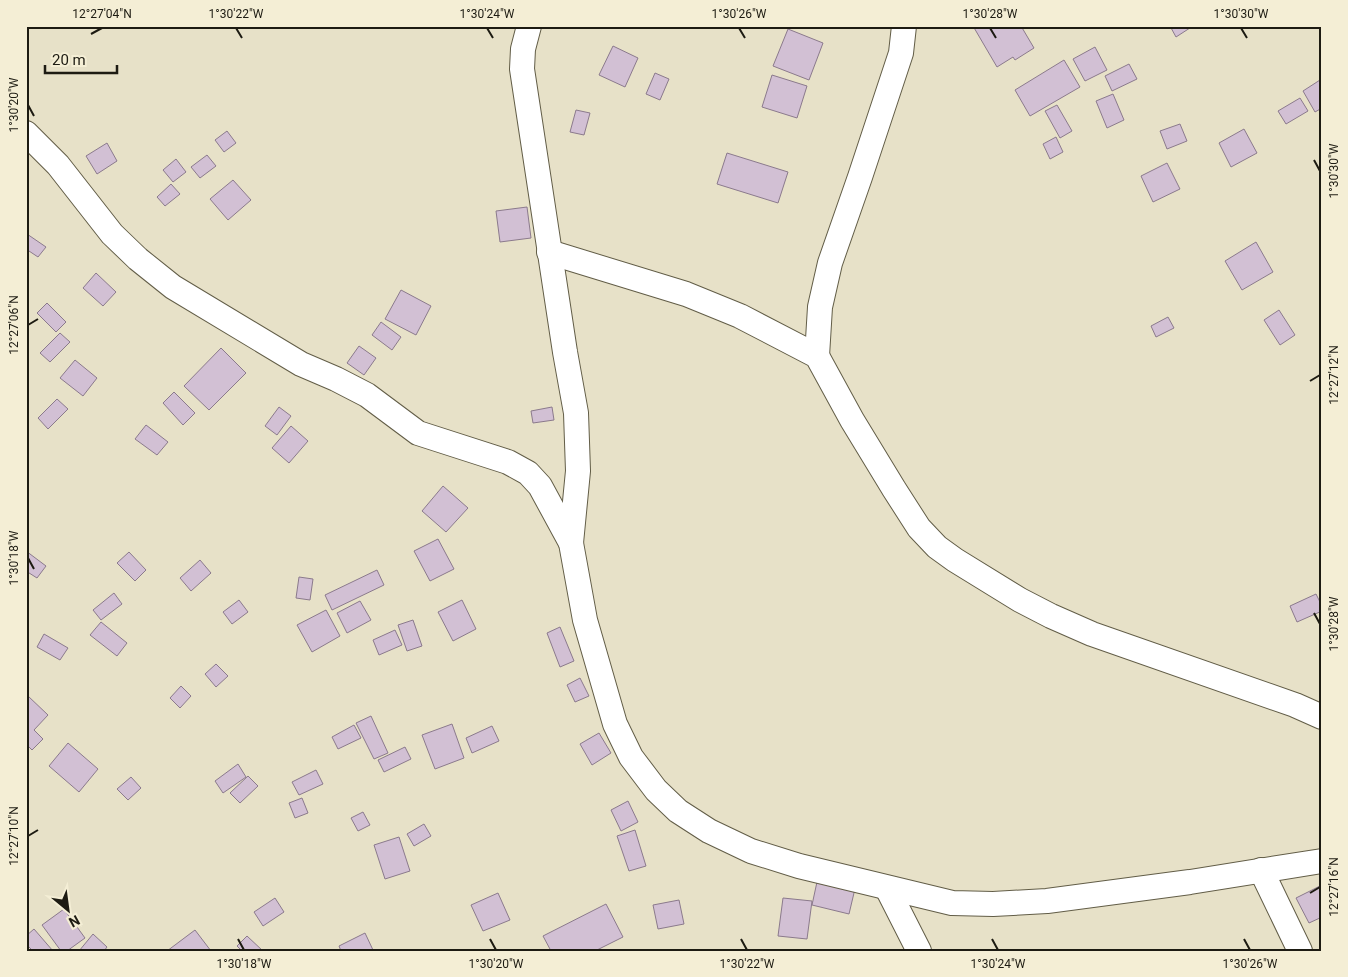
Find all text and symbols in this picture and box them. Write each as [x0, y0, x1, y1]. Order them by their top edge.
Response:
text: 12°27'04"N [72, 7, 132, 21]
text: 1°30'22"W [209, 7, 264, 21]
text: 1°30'24"W [460, 7, 515, 21]
text: 1°30'26"W [712, 7, 767, 21]
text: 1°30'28"W [963, 7, 1018, 21]
text: 1°30'30"W [1214, 7, 1269, 21]
scale bar [45, 42, 118, 74]
text: 20 m [52, 51, 86, 69]
text: 1°30'20"W [7, 77, 21, 132]
text: 1°30'30"W [1327, 143, 1341, 198]
text: 12°27'06"N [7, 295, 21, 355]
text: 12°27'12"N [1327, 345, 1341, 405]
text: 1°30'18"W [7, 530, 21, 585]
text: 1°30'28"W [1327, 596, 1341, 651]
text: 12°27'10"N [7, 806, 21, 866]
text: 12°27'16"N [1327, 857, 1341, 917]
north arrow [42, 884, 92, 934]
text: N [66, 912, 83, 931]
text: 1°30'18"W [217, 957, 272, 971]
text: 1°30'20"W [469, 957, 524, 971]
text: 1°30'22"W [720, 957, 775, 971]
text: 1°30'24"W [971, 957, 1026, 971]
text: 1°30'26"W [1223, 957, 1278, 971]

